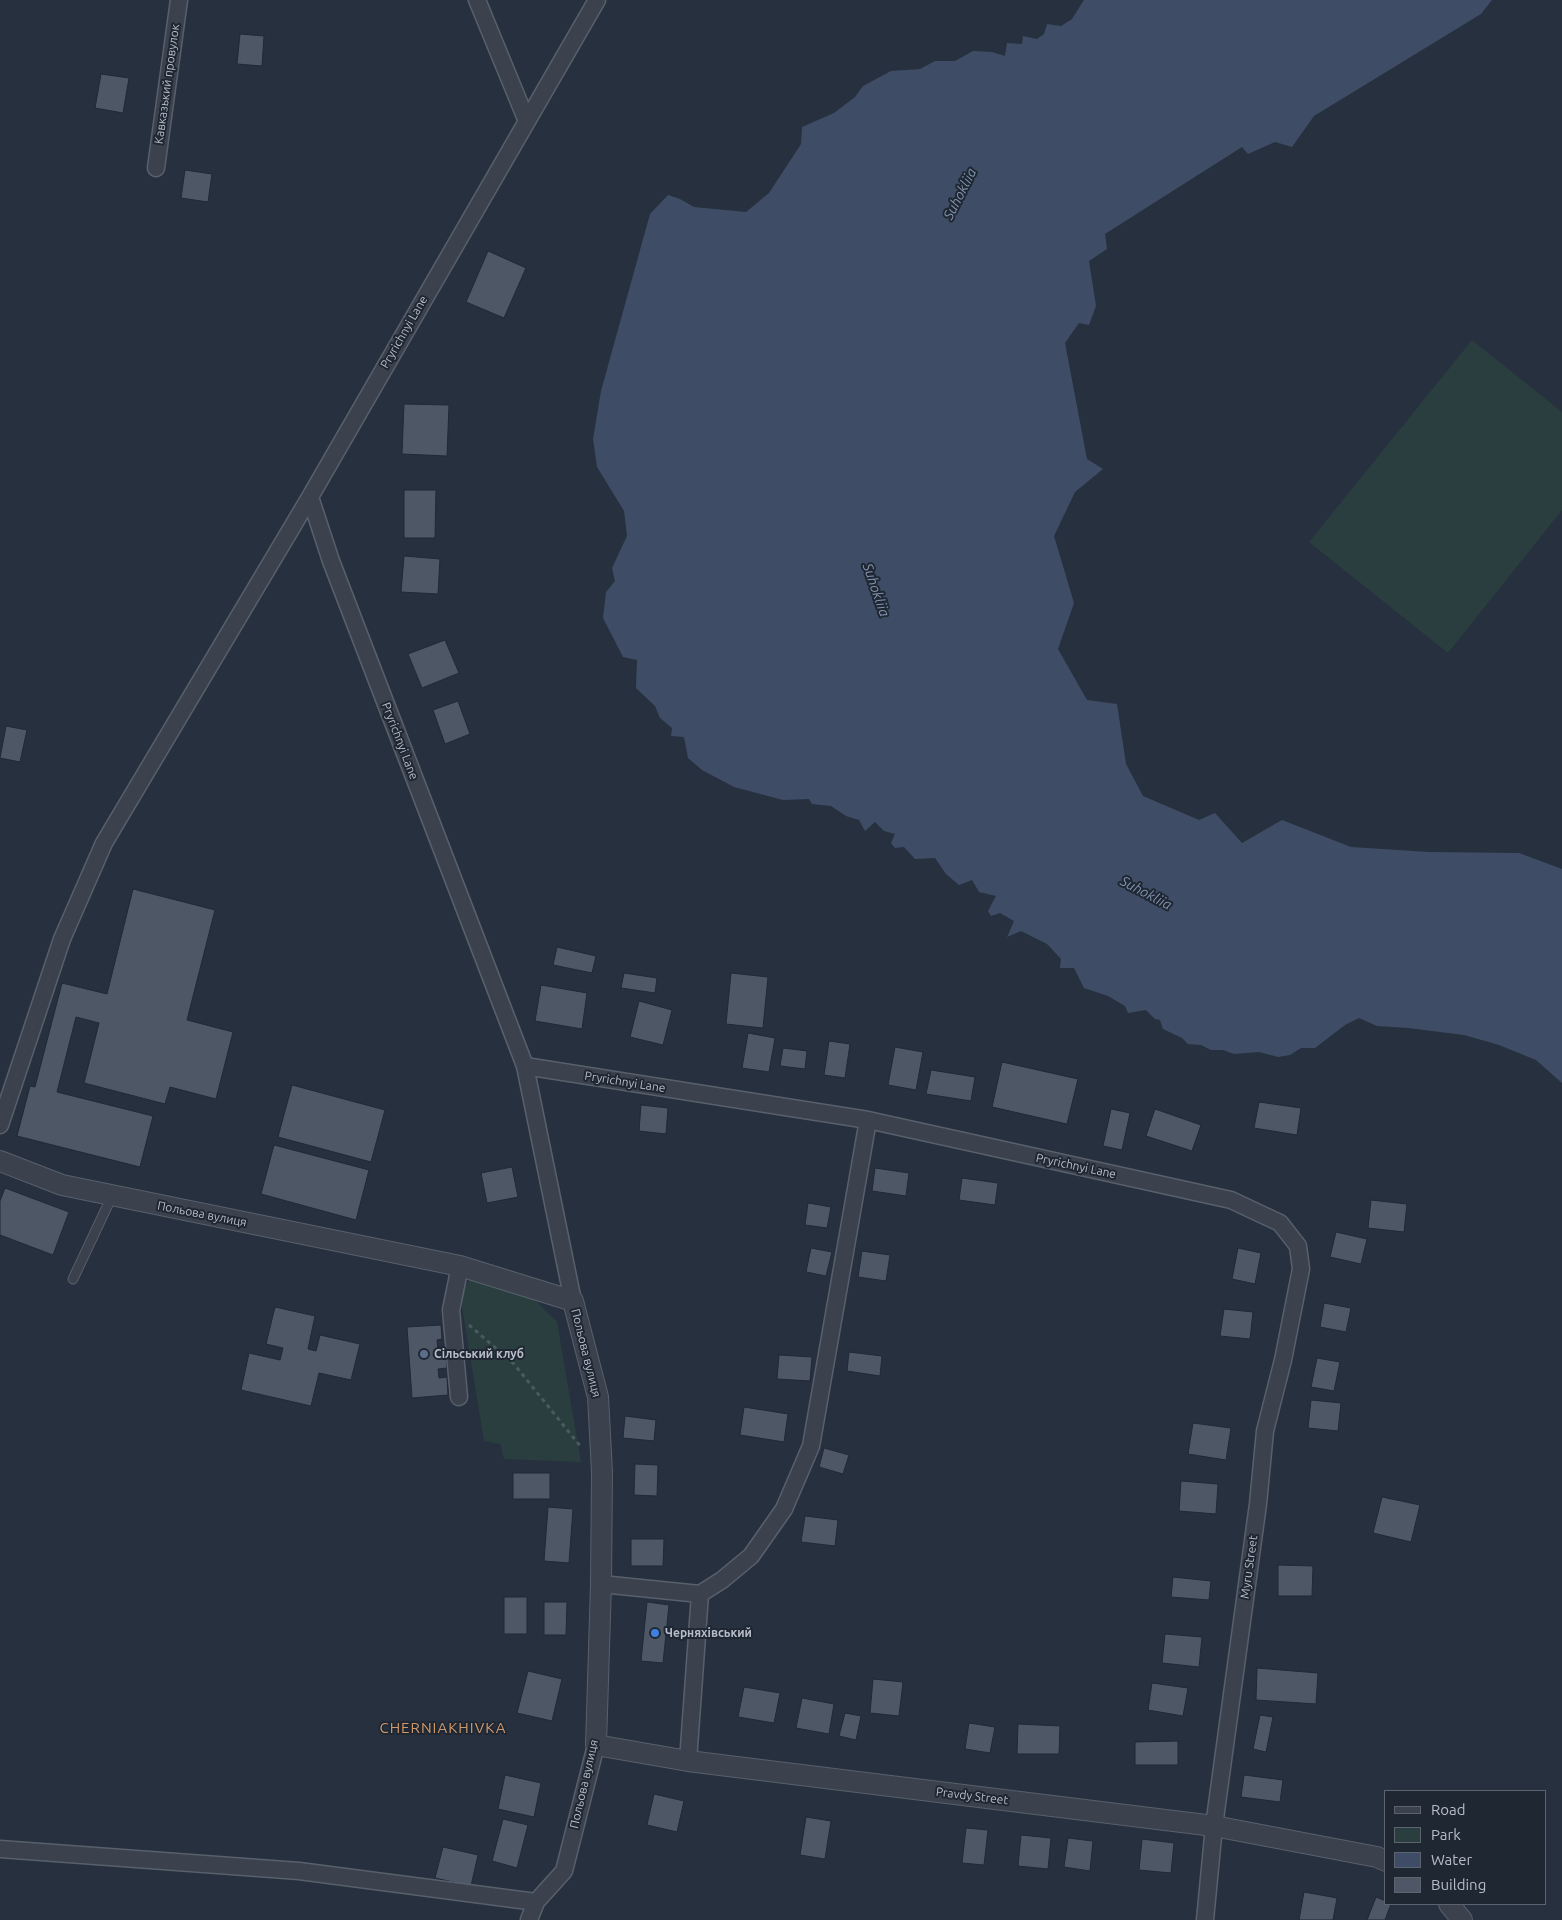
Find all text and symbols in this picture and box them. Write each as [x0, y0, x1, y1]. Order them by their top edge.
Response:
street label: Кавказький провулок [151, 23, 183, 145]
water label: Suhokliia [940, 165, 980, 223]
street label: Pryrichnyi Lane [377, 293, 431, 371]
water label: Suhokliia [859, 561, 893, 619]
street label: Pryrichnyi Lane [379, 700, 421, 782]
water label: Suhokliia [1118, 873, 1174, 913]
street label: Pryrichnyi Lane [584, 1069, 666, 1095]
street label: Pryrichnyi Lane [1035, 1150, 1117, 1182]
street label: Польова вулиця [156, 1198, 248, 1230]
street label: Польова вулиця [568, 1307, 604, 1399]
place label: Сільський клуб [434, 1347, 524, 1361]
marker: Сільський клуб [418, 1348, 430, 1360]
street label: Myru Street [1237, 1534, 1261, 1600]
place label: Черняхівський [665, 1626, 752, 1640]
marker: Черняхівський [649, 1627, 661, 1639]
district label: CHERNIAKHIVKA [378, 1719, 508, 1737]
street label: Польова вулиця [567, 1738, 601, 1830]
street label: Pravdy Street [935, 1784, 1009, 1808]
legend [1384, 1790, 1547, 1905]
text: Road [1431, 1801, 1466, 1818]
text: Park [1431, 1826, 1461, 1843]
text: Water [1431, 1851, 1472, 1868]
text: Building [1431, 1876, 1486, 1893]

